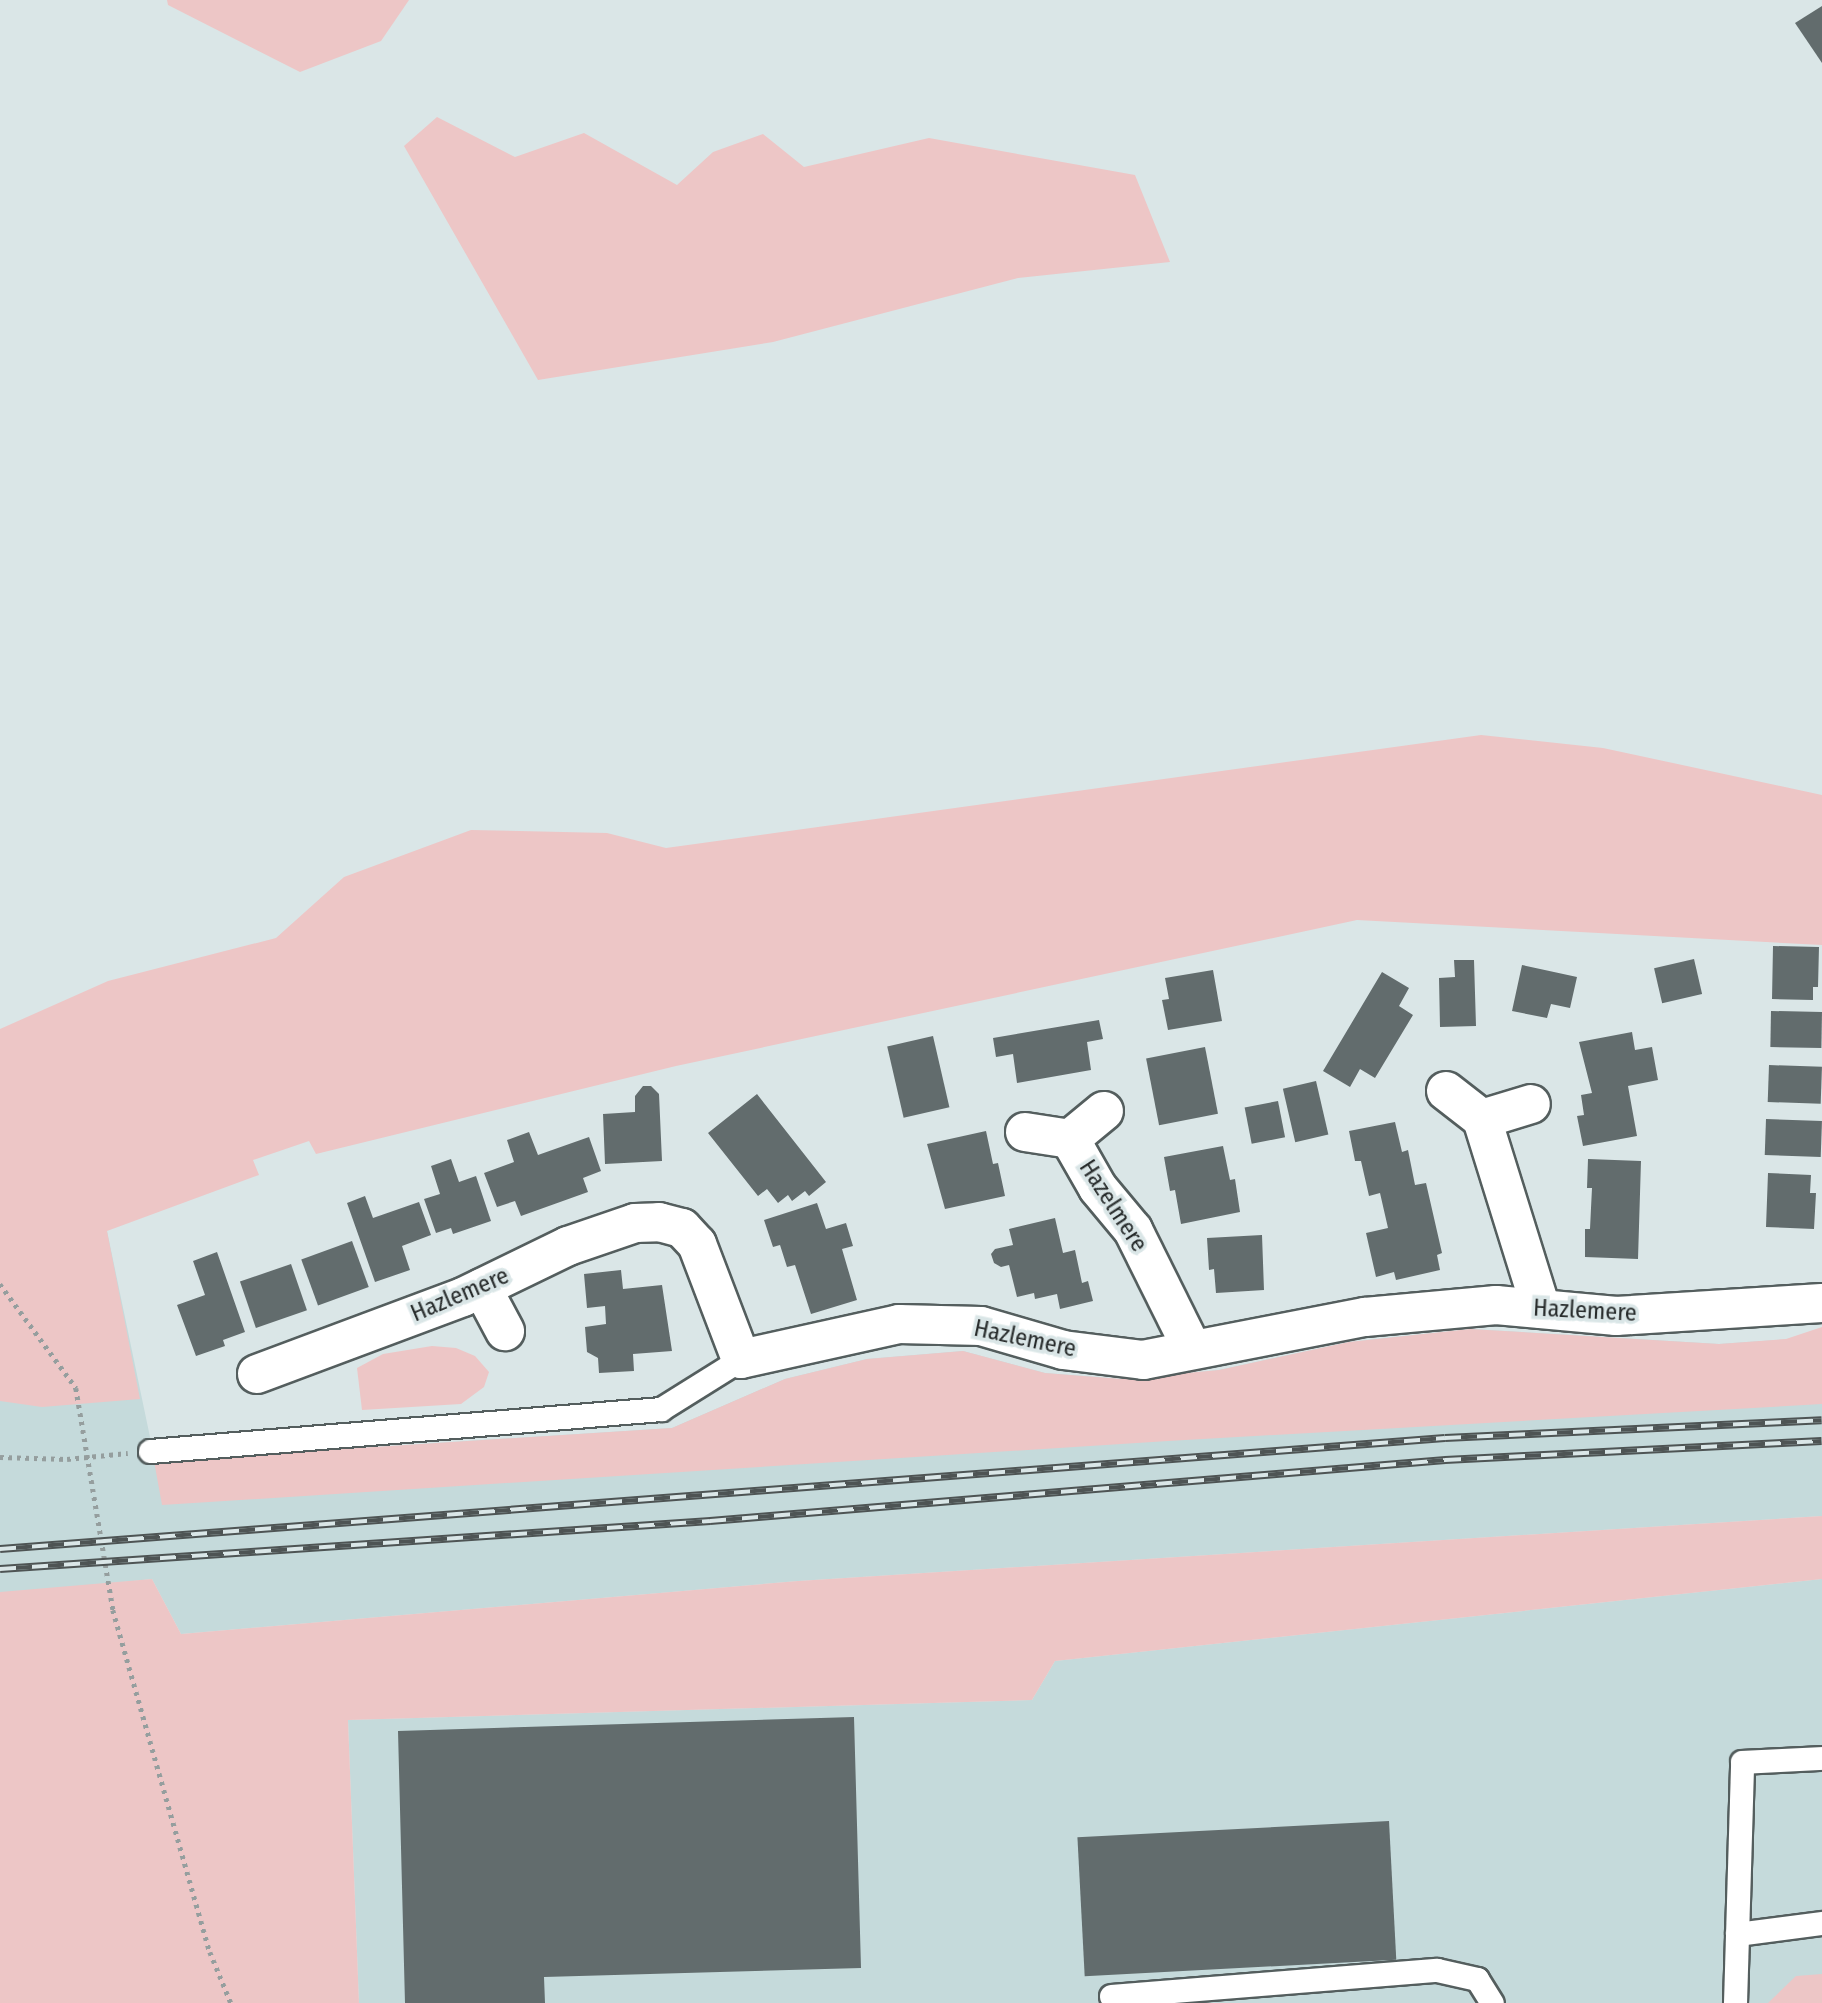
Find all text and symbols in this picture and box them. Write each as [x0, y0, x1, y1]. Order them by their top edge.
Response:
street label: Hazelmere [1073, 1155, 1153, 1257]
street label: Hazlemere [407, 1261, 513, 1329]
street label: Hazlemere [1532, 1294, 1638, 1328]
street label: Hazlemere [971, 1314, 1079, 1364]

